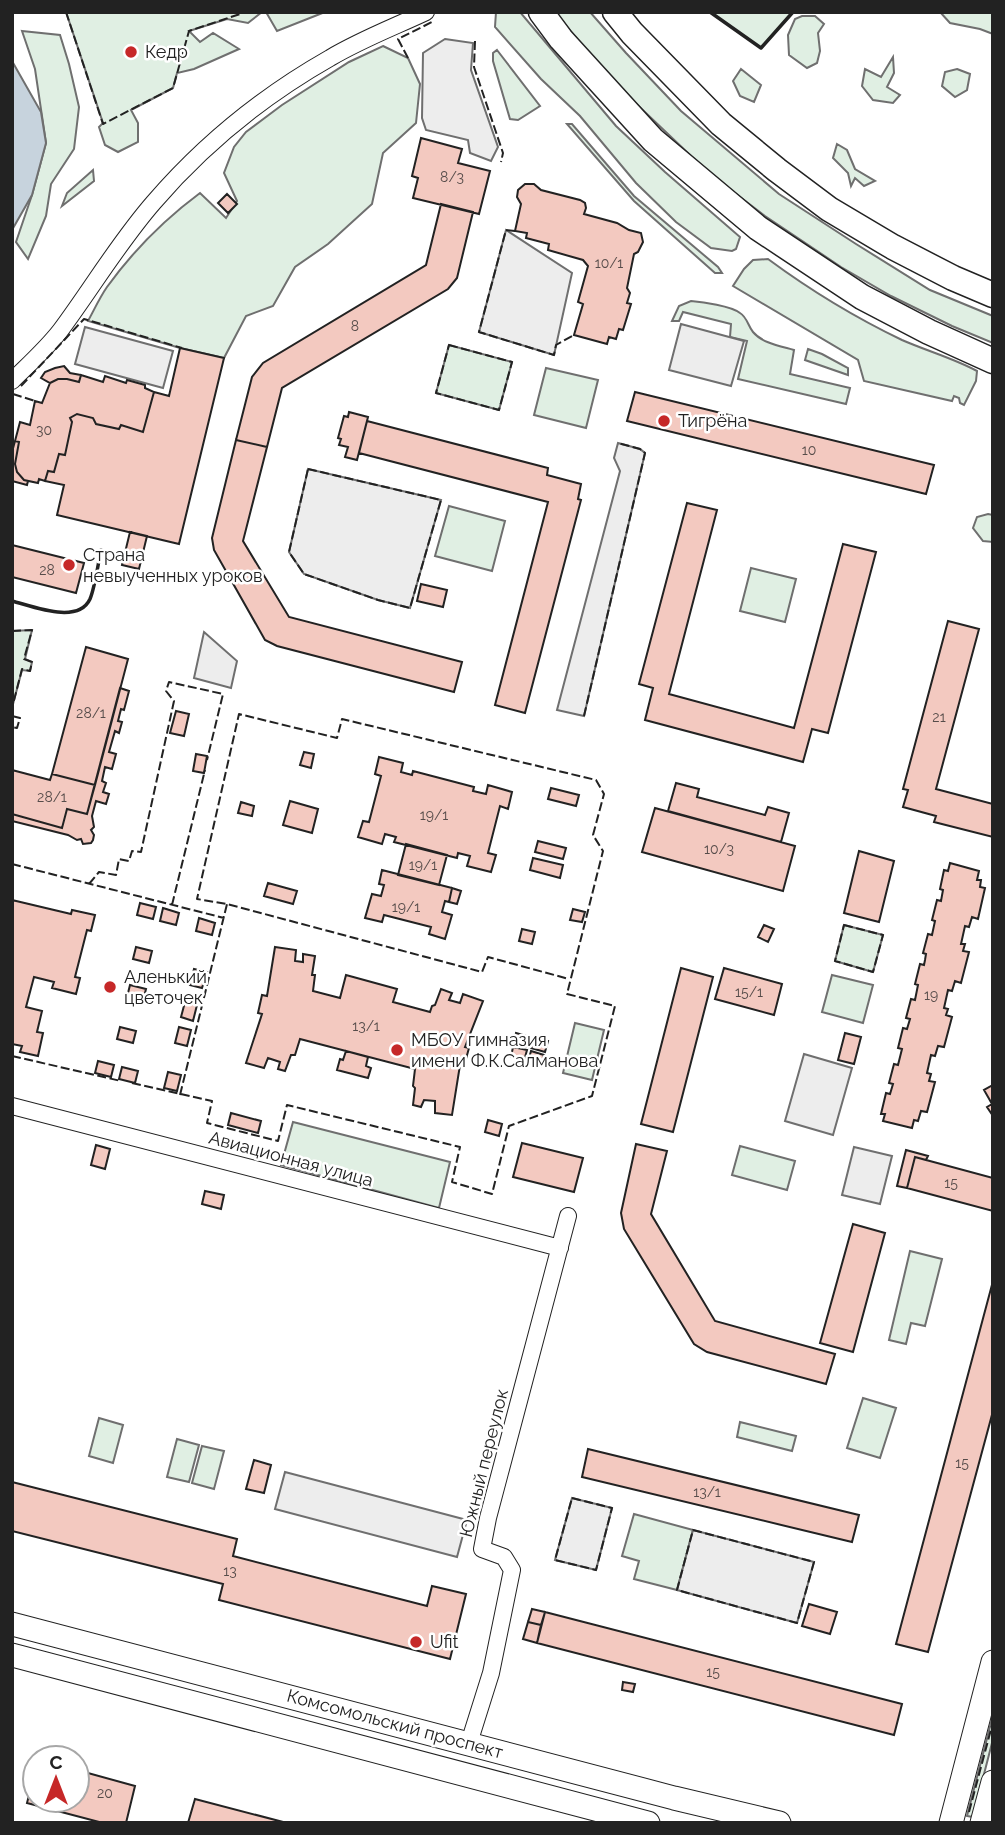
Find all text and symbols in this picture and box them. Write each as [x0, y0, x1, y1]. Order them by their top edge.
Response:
place label: Кедр [145, 41, 188, 62]
marker: Кедр [123, 44, 139, 60]
house number: 8/3 [440, 169, 464, 185]
house number: 10/1 [595, 255, 623, 271]
house number: 8 [351, 318, 359, 334]
place label: Тигрёна [678, 410, 747, 431]
marker: Тигрёна [656, 413, 672, 429]
house number: 30 [36, 422, 52, 438]
house number: 10 [802, 442, 816, 458]
place label: Страна невыученных уроков [83, 544, 263, 586]
marker: Страна невыученных уроков [61, 557, 77, 573]
house number: 28 [39, 562, 55, 578]
house number: 28/1 [76, 705, 106, 721]
house number: 21 [932, 709, 946, 725]
house number: 28/1 [37, 789, 67, 805]
house number: 19/1 [420, 807, 448, 823]
house number: 10/3 [704, 841, 734, 857]
house number: 19/1 [409, 857, 437, 873]
house number: 19/1 [392, 899, 420, 915]
place label: Аленький цветочек [124, 966, 207, 1008]
marker: Аленький цветочек [102, 979, 118, 995]
house number: 15/1 [735, 984, 763, 1000]
house number: 19 [924, 987, 938, 1003]
house number: 13/1 [352, 1018, 380, 1034]
place label: МБОУ гимназия имени Ф.К.Салманова [411, 1029, 598, 1071]
marker: МБОУ гимназия имени Ф.К.Салманова [389, 1042, 405, 1058]
street label: Авиационная улица [207, 1126, 376, 1191]
house number: 15 [944, 1175, 958, 1191]
street label: Южный переулок [455, 1387, 512, 1539]
house number: 15 [955, 1455, 969, 1471]
house number: 13/1 [693, 1484, 721, 1500]
house number: 13 [223, 1563, 237, 1579]
place label: Ufit [430, 1631, 459, 1652]
marker: Ufit [408, 1634, 424, 1650]
house number: 15 [706, 1664, 720, 1680]
street label: Комсомольский проспект [285, 1685, 506, 1763]
north arrow [21, 1744, 91, 1814]
text: С [49, 1751, 63, 1773]
house number: 20 [97, 1785, 113, 1801]

